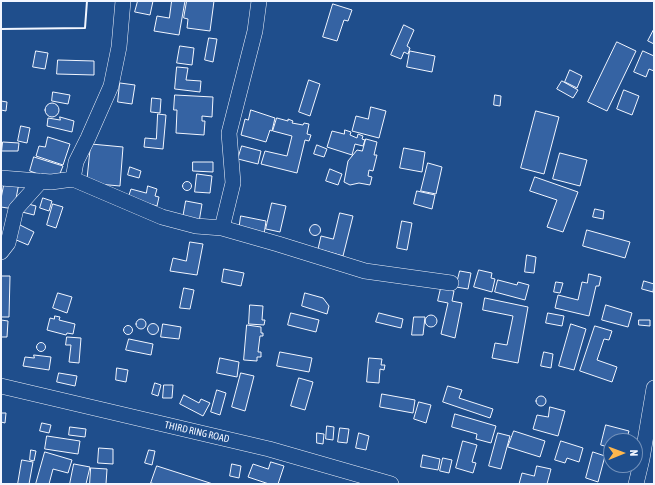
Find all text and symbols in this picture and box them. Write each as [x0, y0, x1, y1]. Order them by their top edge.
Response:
street label: THIRD RING ROAD [163, 419, 231, 445]
north arrow [603, 433, 643, 473]
text: N [628, 449, 640, 456]

